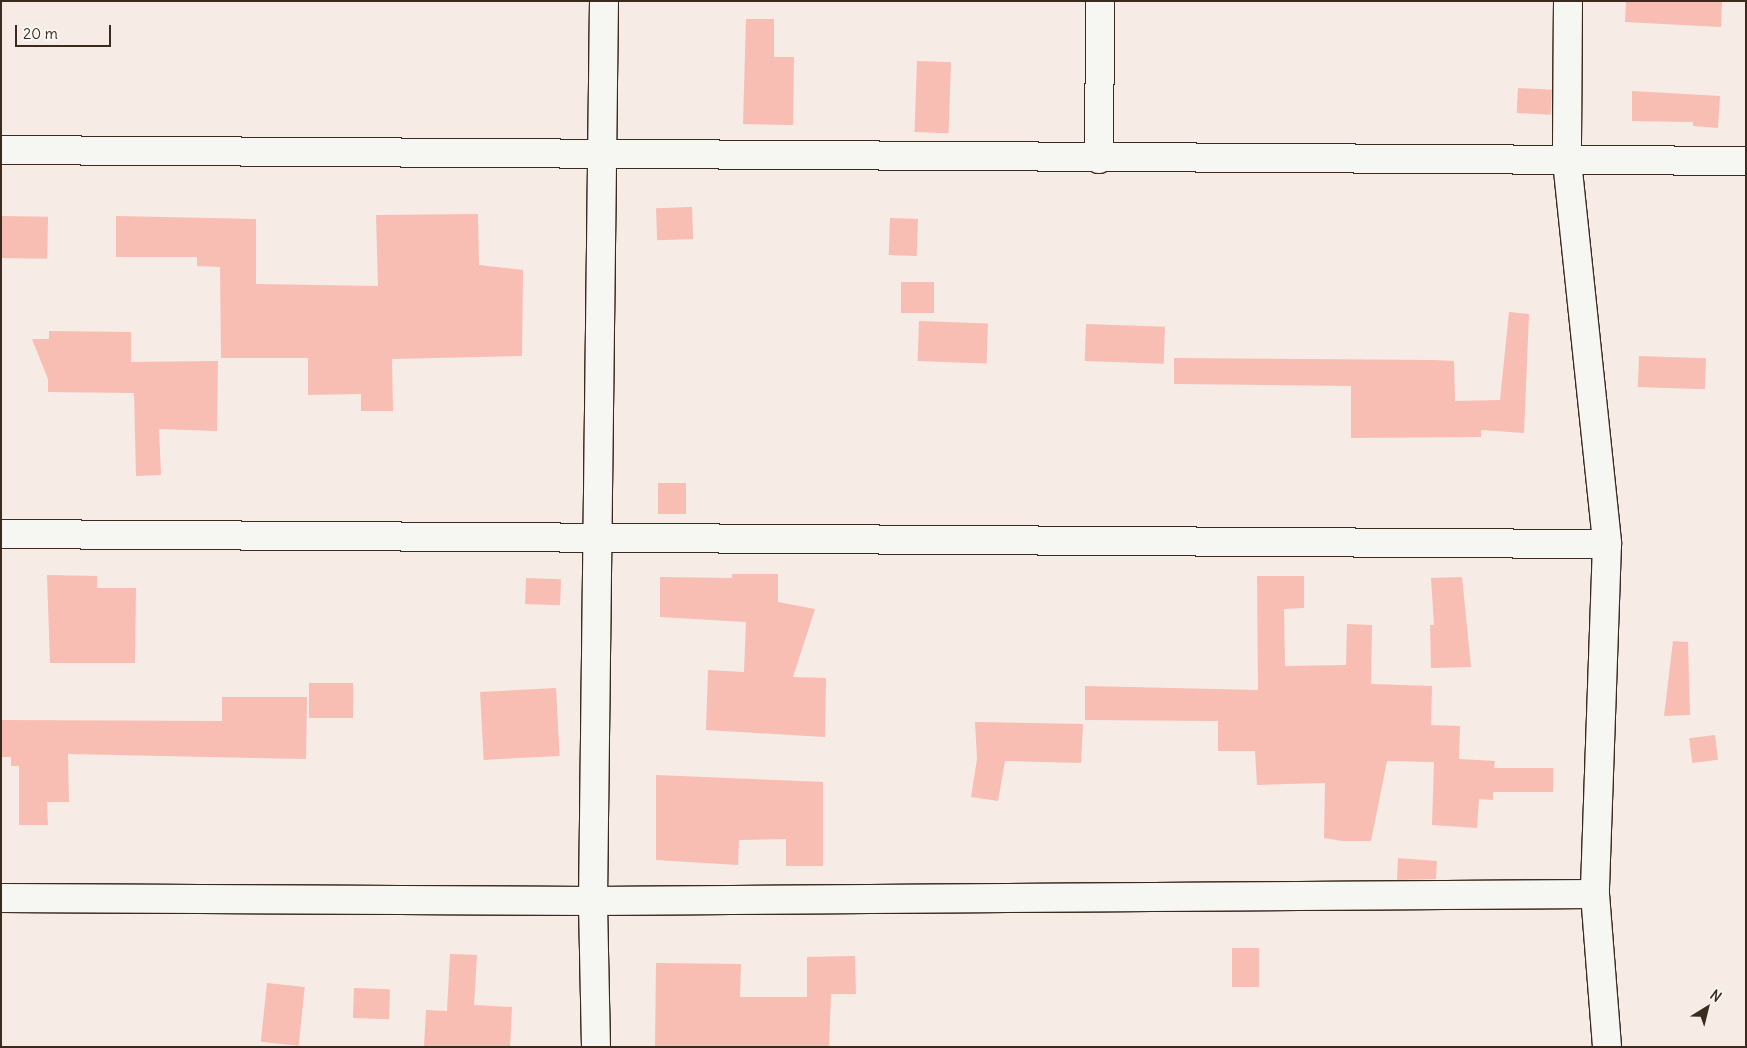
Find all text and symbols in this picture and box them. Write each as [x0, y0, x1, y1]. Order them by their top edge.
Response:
scale bar [18, 15, 114, 47]
text: 20 m [23, 24, 58, 43]
north arrow [1682, 983, 1732, 1033]
text: N [1707, 986, 1725, 1006]

